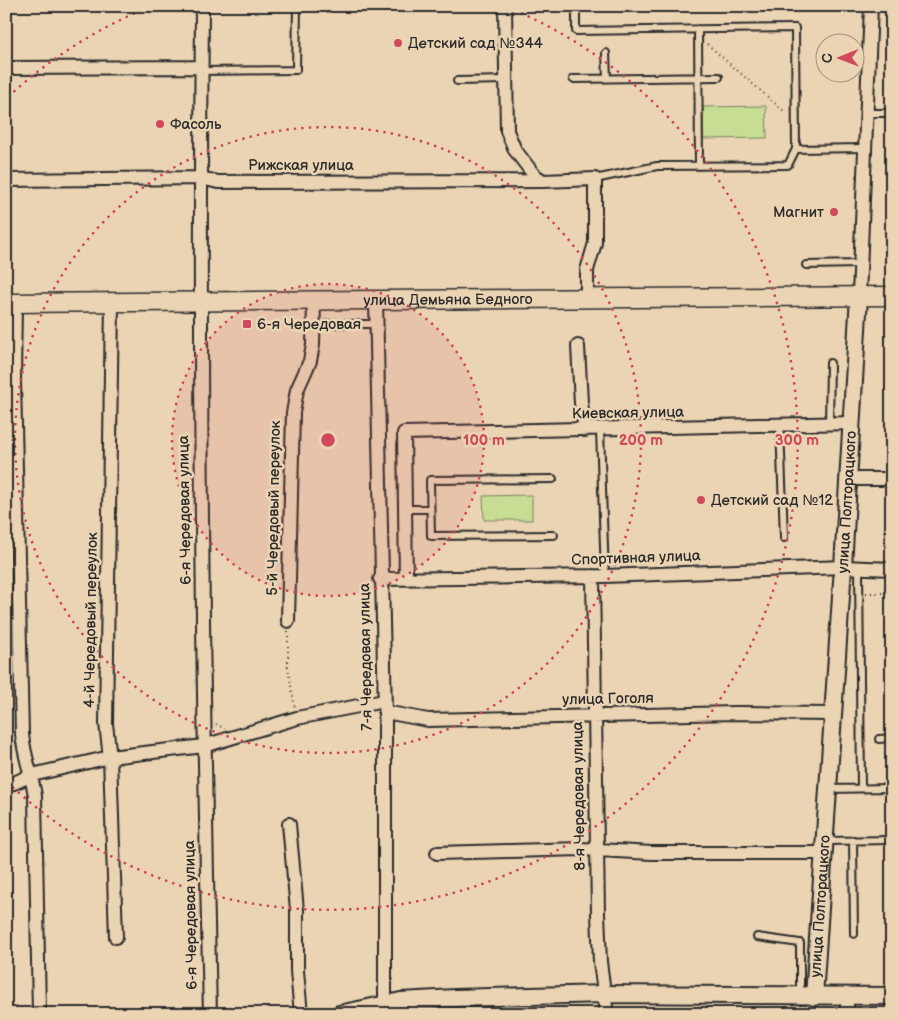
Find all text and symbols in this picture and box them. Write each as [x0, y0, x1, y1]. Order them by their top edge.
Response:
north arrow [816, 32, 866, 82]
place label: Детский сад №344 [408, 34, 543, 53]
marker: Детский сад №344 [392, 37, 404, 49]
text: С [819, 53, 836, 63]
place label: Фасоль [170, 115, 222, 134]
marker: Фасоль [154, 118, 166, 130]
street label: Рижская улица [248, 156, 354, 175]
place label: Магнит [773, 203, 824, 222]
marker: Магнит [828, 206, 840, 218]
street label: улица Демьяна Бедного [363, 289, 533, 310]
place label: 6-я Чередовая [257, 315, 361, 334]
marker: 6-я Чередовая [241, 318, 253, 330]
street label: Киевская улица [572, 403, 684, 423]
street label: 5-й Чередовый переулок [263, 420, 285, 596]
street label: улица Полторацкого [833, 430, 861, 574]
centre of rings [319, 431, 337, 449]
text: 100 m [463, 431, 505, 450]
text: 200 m [619, 431, 663, 450]
text: 300 m [775, 431, 819, 450]
street label: 6-я Чередовая улица [174, 435, 196, 585]
place label: Детский сад №12 [711, 491, 833, 510]
marker: Детский сад №12 [695, 494, 707, 506]
street label: 4-й Чередовый переулок [80, 532, 102, 708]
street label: Спортивная улица [571, 546, 701, 570]
street label: 7-я Чередовая улица [355, 583, 377, 731]
street label: улица Гоголя [562, 689, 654, 709]
street label: 8-я Чередовая улица [568, 721, 590, 871]
street label: улица Полторацкого [806, 834, 834, 978]
street label: 6-я Чередовая улица [180, 840, 202, 990]

